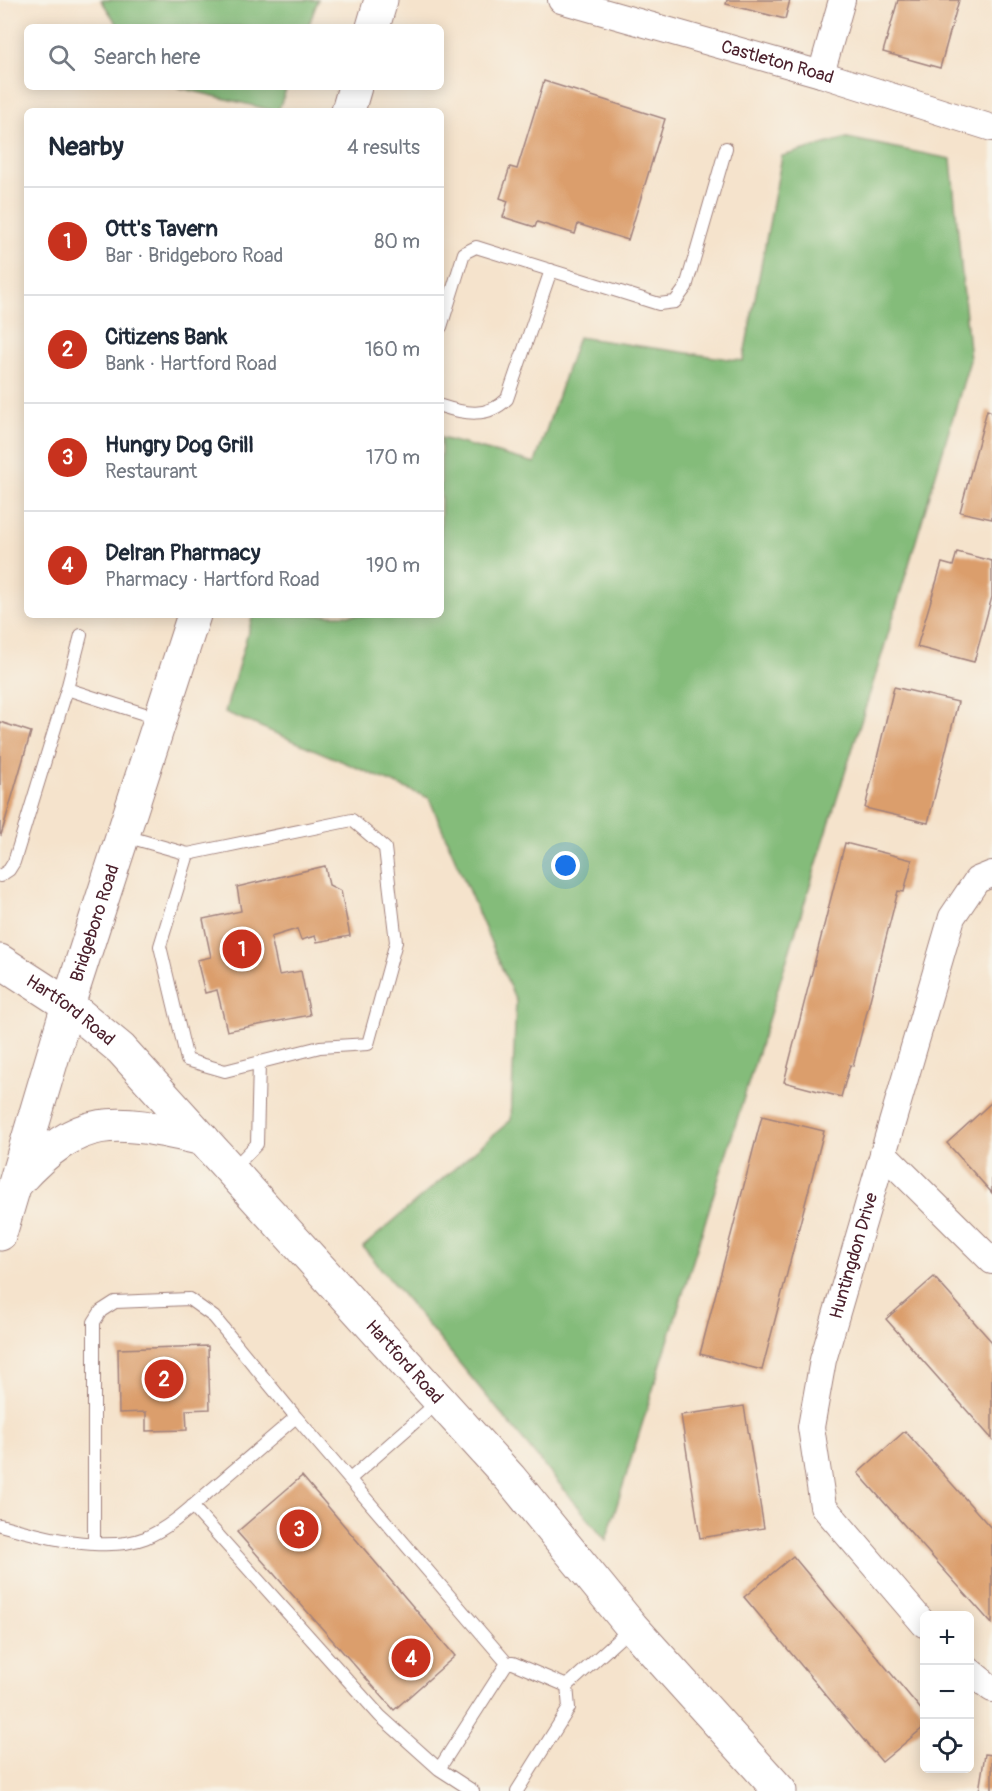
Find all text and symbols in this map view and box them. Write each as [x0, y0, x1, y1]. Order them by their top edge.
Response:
search box [24, 24, 444, 90]
street label: Castleton Road [718, 35, 837, 89]
icon: search [45, 41, 78, 74]
text: Search here [93, 43, 200, 71]
text: Nearby [48, 131, 124, 163]
text: 4 results [347, 135, 420, 160]
text: Ott's Tavern [105, 215, 218, 243]
text: 1 [64, 229, 71, 254]
text: 80 m [374, 229, 420, 254]
text: Bar · Bridgeboro Road [105, 243, 283, 268]
text: Citizens Bank [105, 323, 227, 351]
text: 2 [62, 337, 73, 362]
text: 160 m [365, 337, 420, 362]
text: Bank · Hartford Road [105, 351, 277, 376]
text: Hungry Dog Grill [105, 431, 254, 459]
text: 3 [62, 445, 73, 470]
text: 170 m [366, 445, 420, 470]
text: Restaurant [105, 459, 197, 484]
text: Delran Pharmacy [105, 539, 260, 567]
text: 4 [62, 553, 73, 578]
text: 190 m [366, 553, 420, 578]
text: Pharmacy · Hartford Road [105, 567, 320, 592]
your location [551, 851, 580, 880]
street label: Bridgeboro Road [65, 862, 124, 985]
pin: 1 [222, 926, 262, 972]
street label: Hartford Road [22, 969, 120, 1051]
street label: Huntingdon Drive [824, 1190, 883, 1322]
street label: Hartford Road [361, 1315, 449, 1409]
pin: 2 [144, 1356, 184, 1402]
pin: 3 [280, 1506, 318, 1552]
map controls [920, 1611, 974, 1773]
button: + [920, 1611, 974, 1665]
pin: 4 [392, 1636, 430, 1680]
button: − [920, 1665, 974, 1719]
button: locate [920, 1719, 974, 1773]

